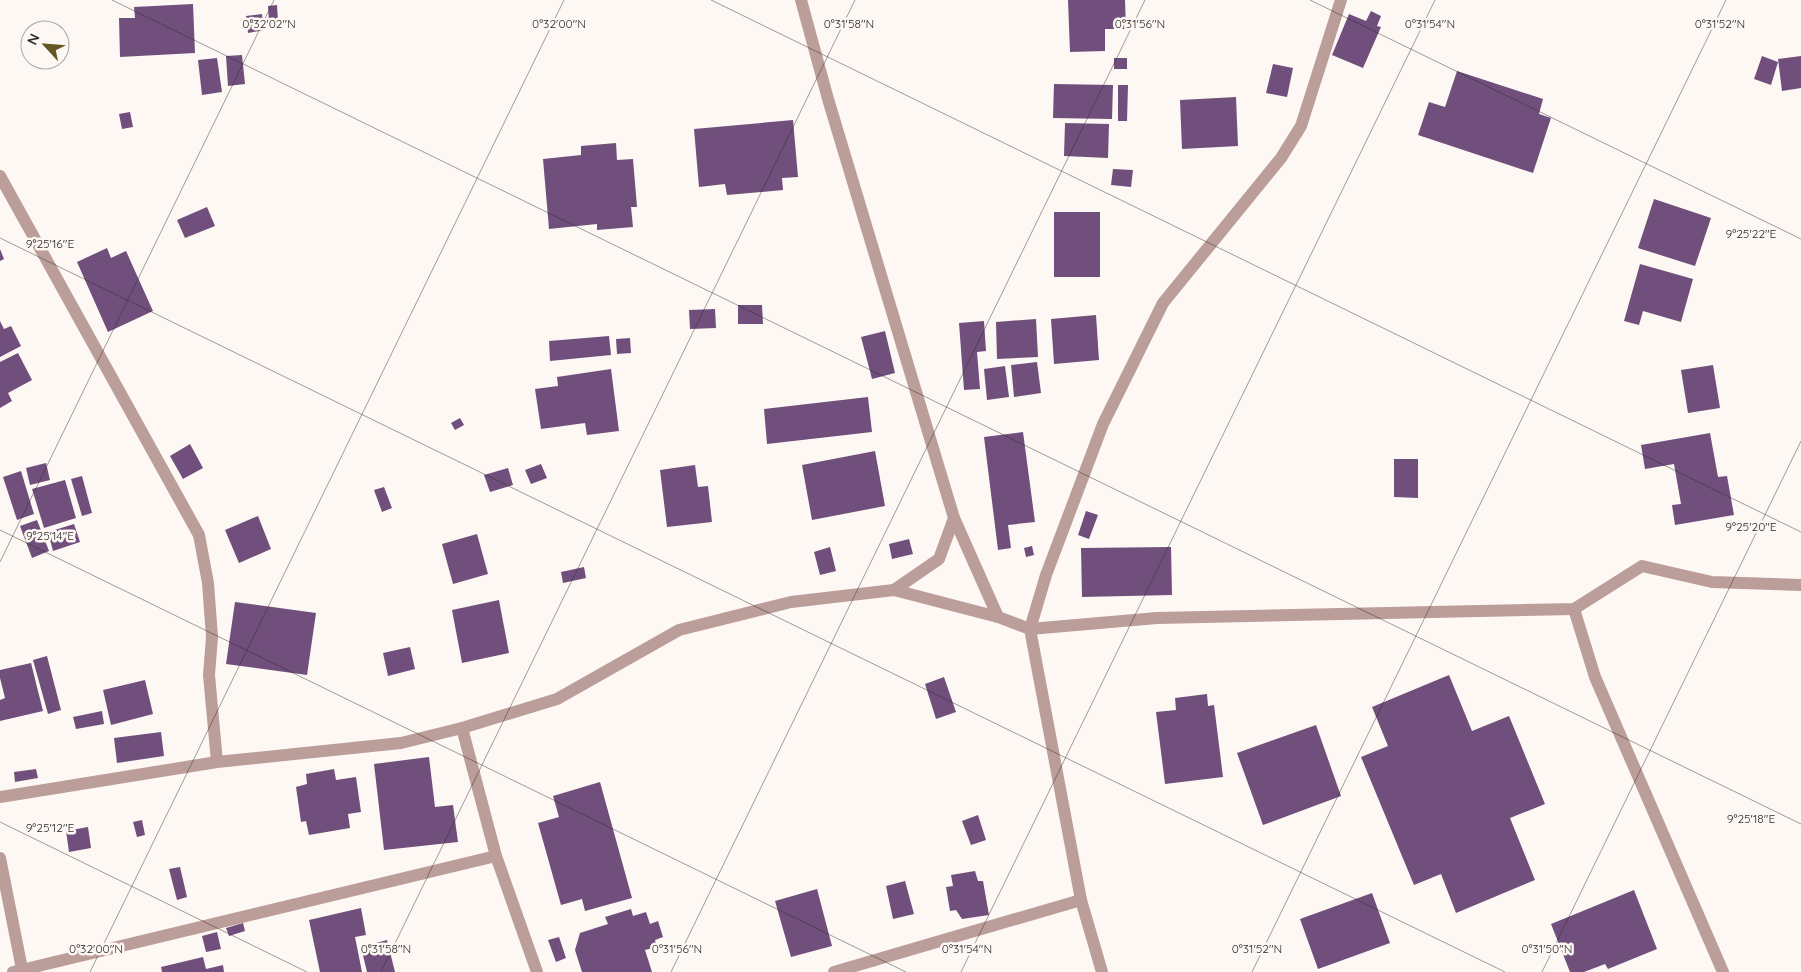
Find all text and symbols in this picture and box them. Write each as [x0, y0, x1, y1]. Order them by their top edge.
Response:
text: 0°32'02"N [242, 16, 296, 31]
text: 0°32'00"N [532, 16, 586, 31]
text: 0°31'58"N [824, 16, 874, 31]
text: 0°31'56"N [1115, 16, 1165, 31]
text: 0°31'54"N [1405, 16, 1455, 31]
text: 0°31'52"N [1695, 16, 1745, 31]
north arrow [20, 20, 70, 70]
text: N [23, 31, 44, 48]
text: 9°25'22"E [1726, 226, 1777, 241]
text: 9°25'16"E [26, 236, 74, 251]
text: 9°25'20"E [1725, 519, 1777, 534]
text: 9°25'14"E [26, 528, 74, 543]
text: 9°25'18"E [1727, 811, 1775, 826]
text: 9°25'12"E [26, 820, 75, 835]
text: 0°32'00"N [69, 941, 123, 956]
text: 0°31'58"N [361, 941, 411, 956]
text: 0°31'56"N [652, 941, 702, 956]
text: 0°31'54"N [942, 941, 992, 956]
text: 0°31'52"N [1232, 941, 1282, 956]
text: 0°31'50"N [1521, 941, 1573, 956]

